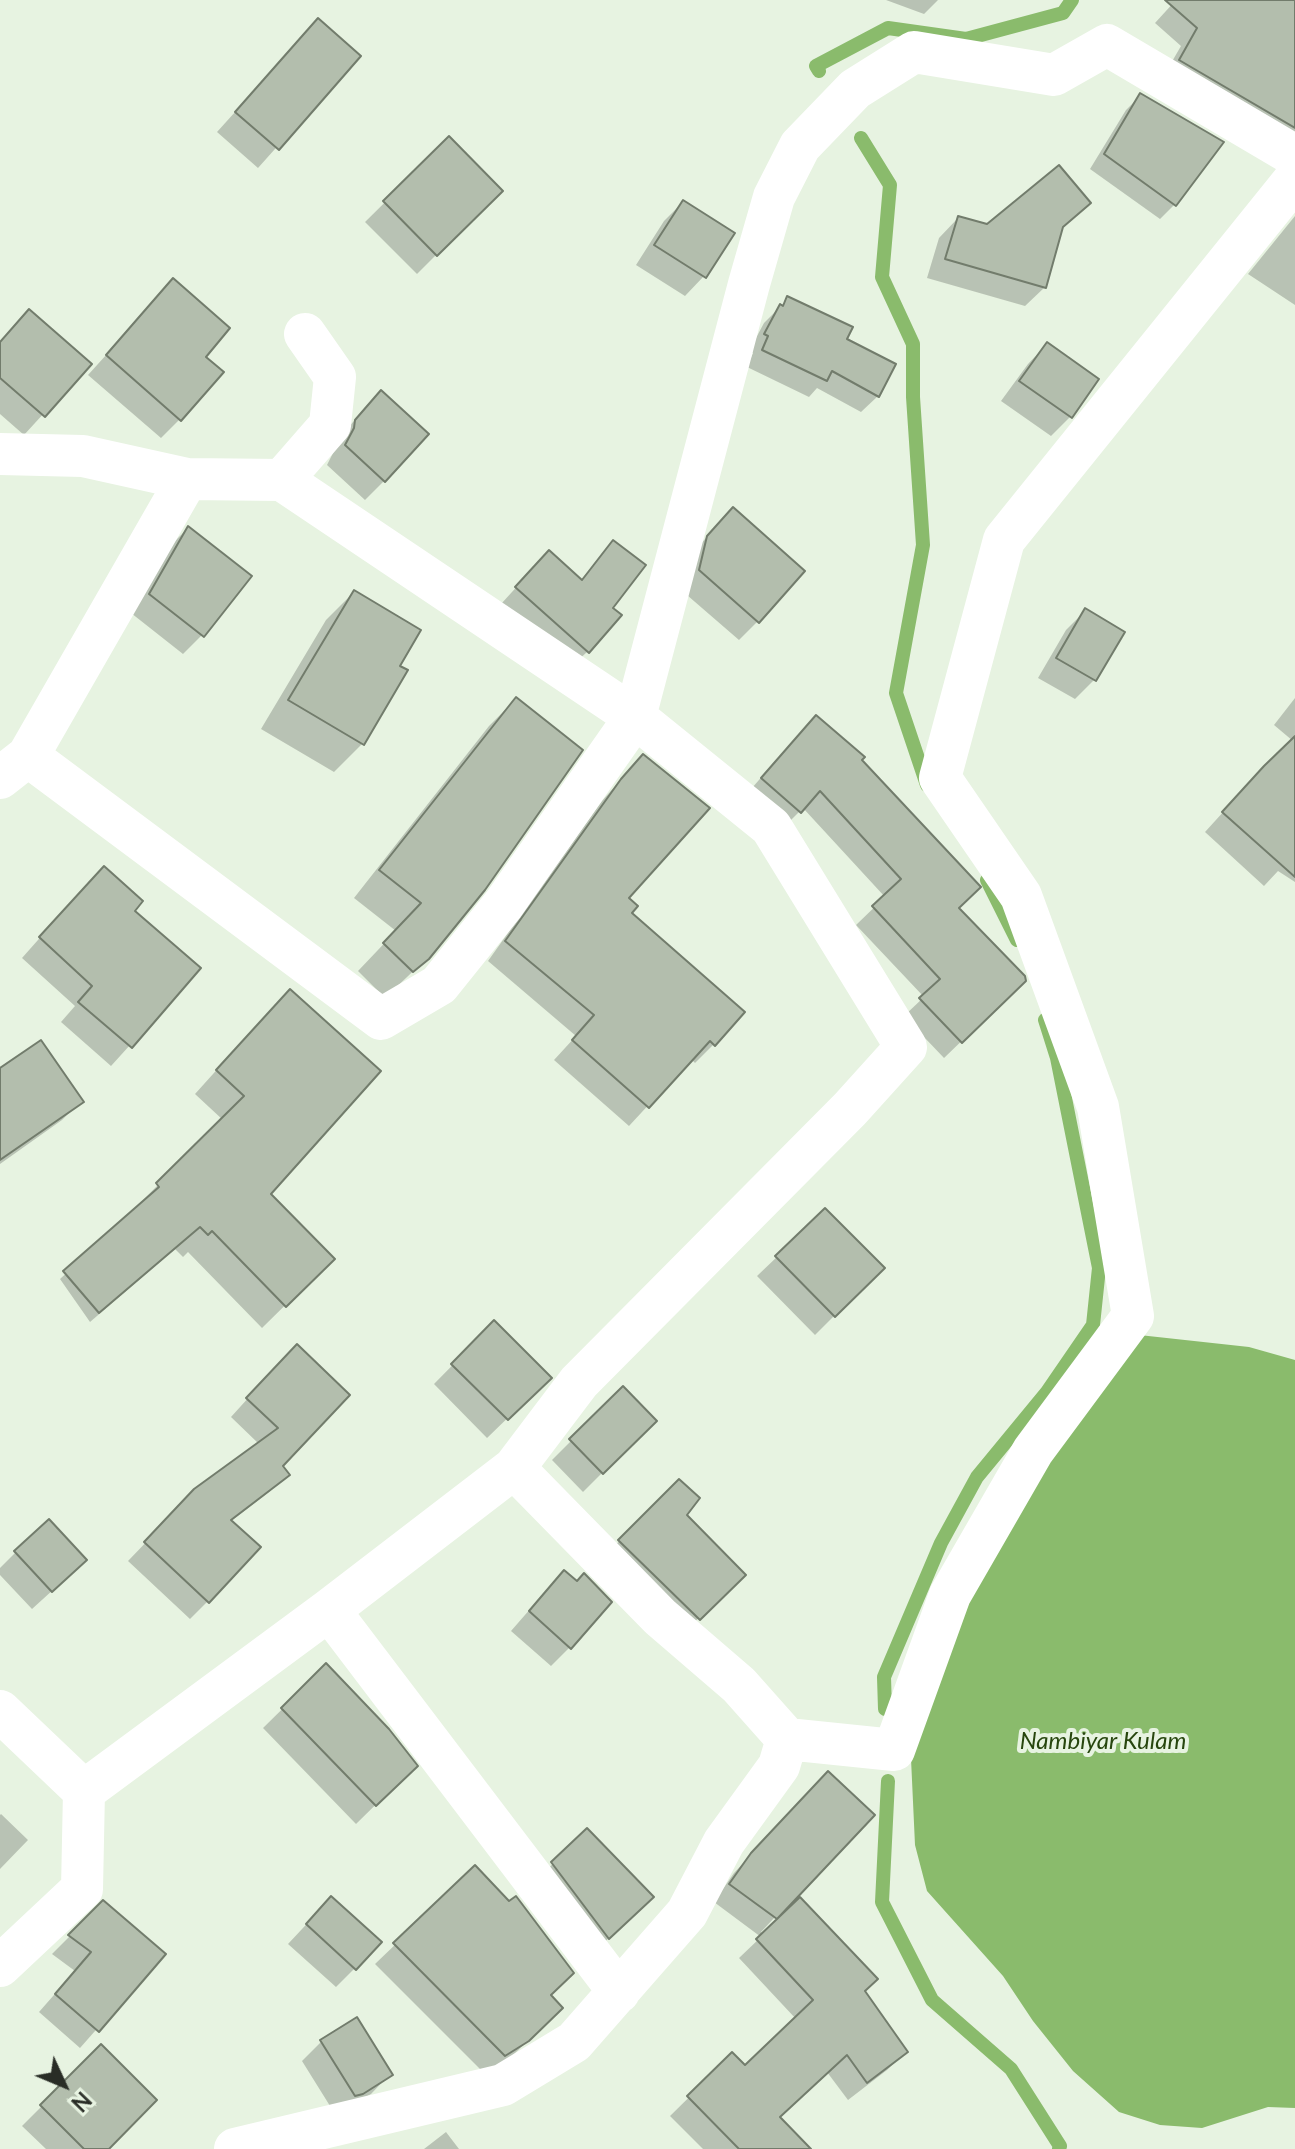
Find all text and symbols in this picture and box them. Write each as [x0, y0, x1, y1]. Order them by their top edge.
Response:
water label: Nambiyar Kulam [1020, 1727, 1186, 1755]
north arrow [24, 2045, 104, 2125]
text: N [66, 2087, 97, 2117]

